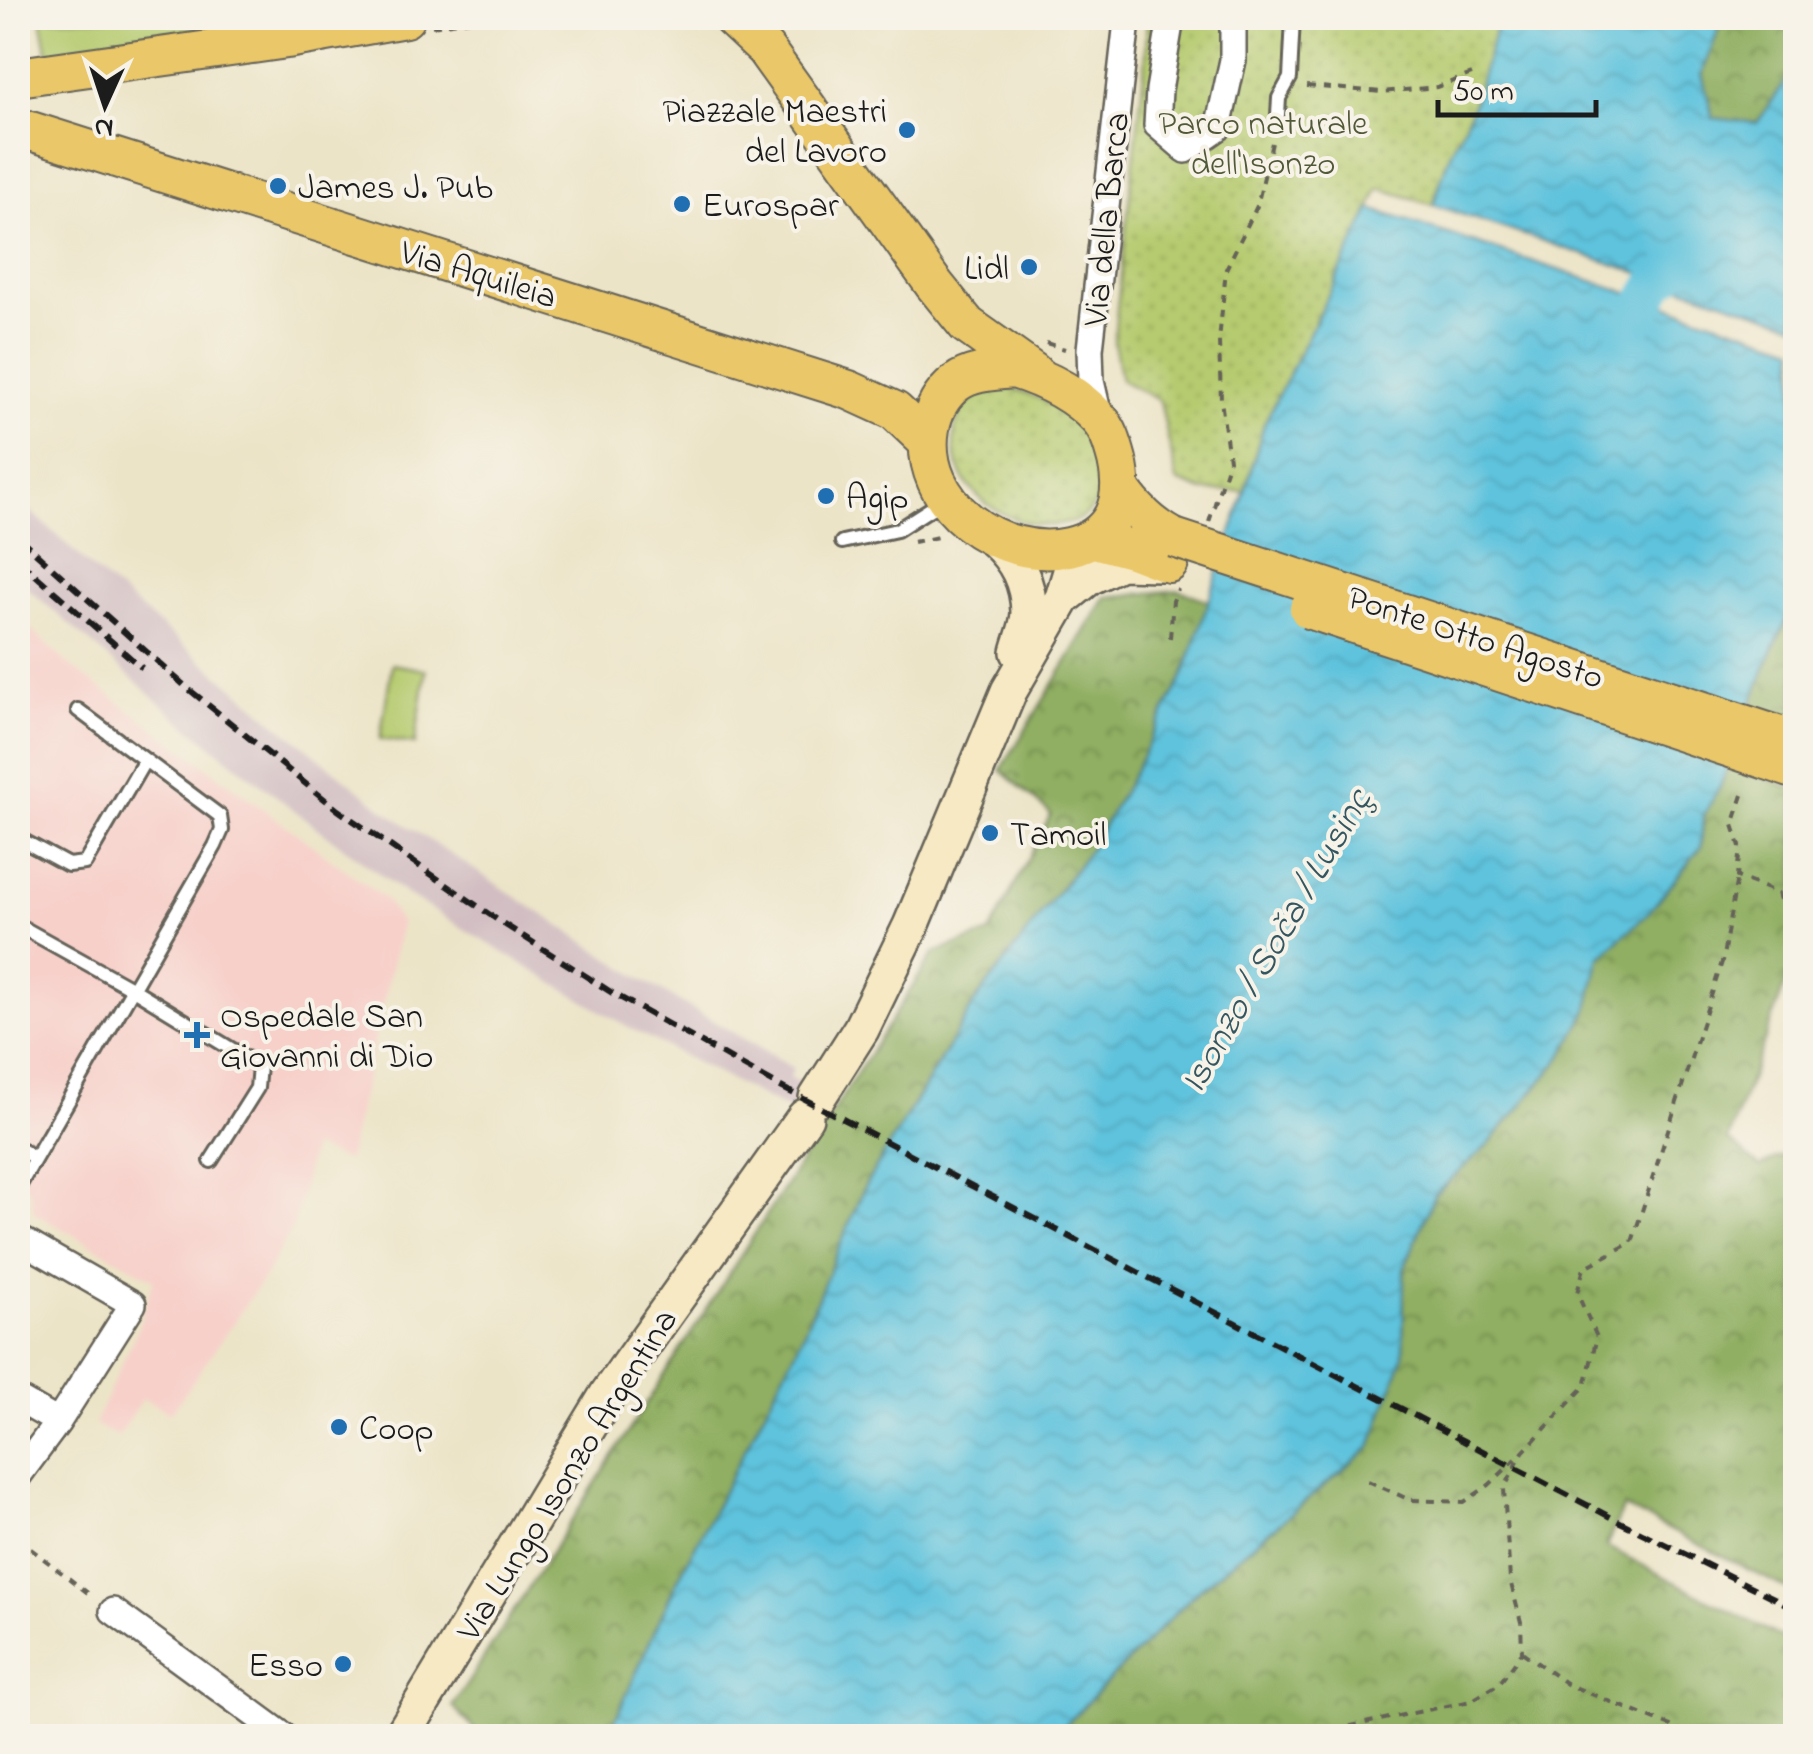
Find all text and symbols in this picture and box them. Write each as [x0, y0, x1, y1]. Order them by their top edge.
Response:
north arrow [55, 55, 155, 155]
scale bar [1438, 55, 1596, 117]
text: 50 m [1453, 71, 1514, 115]
place label: Piazzale Maestri del Lavoro [663, 88, 887, 179]
park label: Parco naturale dell'Isonzo [1158, 100, 1368, 191]
text: N [93, 106, 114, 147]
street label: Via della Barca [1072, 110, 1145, 330]
marker: Piazzale Maestri del Lavoro [896, 119, 918, 141]
place label: James J. Pub [298, 164, 493, 215]
marker: James J. Pub [267, 175, 289, 197]
place label: Eurospar [702, 182, 839, 233]
marker: Eurospar [671, 193, 693, 215]
street label: Via Aquileia [392, 228, 563, 324]
place label: Lidl [964, 245, 1009, 296]
marker: Lidl [1018, 256, 1040, 278]
place label: Agip [846, 474, 909, 525]
marker: Agip [815, 485, 837, 507]
street label: Ponte Otto Agosto [1340, 574, 1610, 705]
water label: Isonzo / Soča / Lusinç [1167, 778, 1389, 1105]
place label: Tamoil [1010, 811, 1107, 862]
marker: Tamoil [979, 822, 1001, 844]
place label: Ospedale San Giovanni di Dio [220, 993, 433, 1084]
marker: Ospedale San Giovanni di Dio [184, 1022, 210, 1048]
street label: Via Lungo Isonzo Argentina [445, 1300, 692, 1653]
place label: Coop [359, 1405, 434, 1456]
marker: Coop [328, 1416, 350, 1438]
place label: Esso [248, 1642, 323, 1693]
marker: Esso [332, 1653, 354, 1675]

